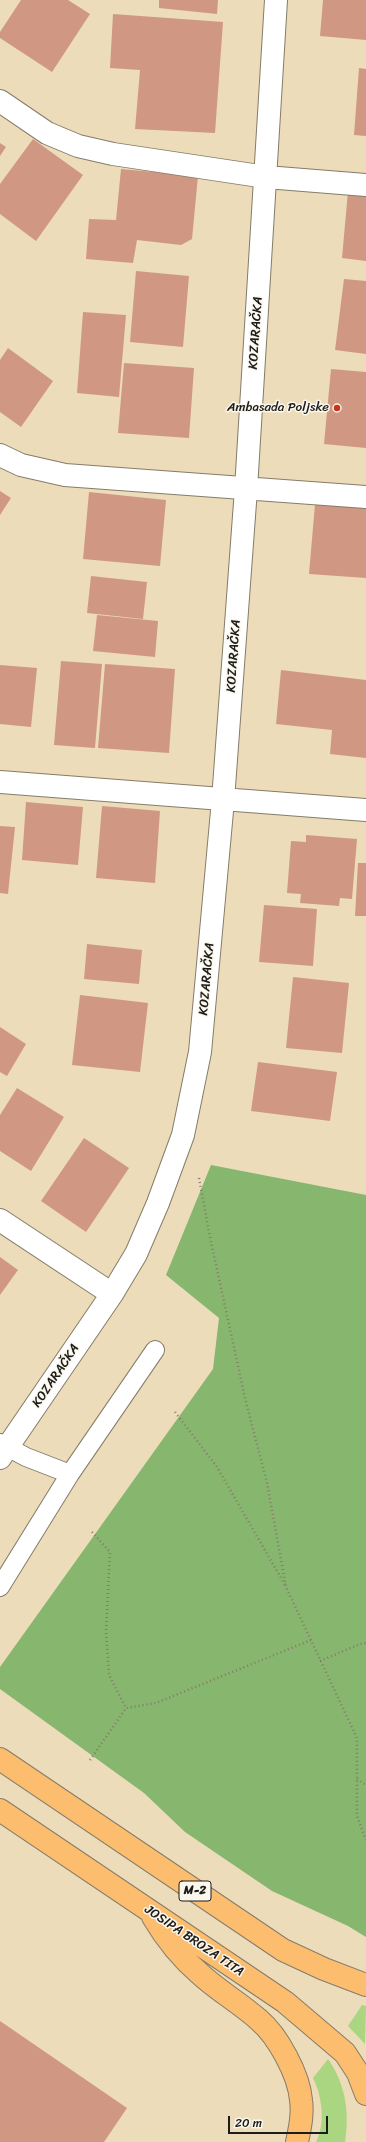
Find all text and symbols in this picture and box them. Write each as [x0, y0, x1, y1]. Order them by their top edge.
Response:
street label: KOZARAČKA [246, 296, 266, 370]
place label: Ambasada Poljske [227, 400, 329, 416]
marker: Ambasada Poljske [332, 403, 342, 413]
street label: KOZARAČKA [224, 619, 244, 693]
street label: KOZARAČKA [196, 942, 218, 1016]
street label: KOZARAČKA [29, 1341, 83, 1411]
road number: M-2 [179, 1881, 211, 1901]
street label: JOSIPA BROZA TITA [142, 1902, 246, 1980]
scale bar [230, 2108, 330, 2134]
text: 20 m [235, 2112, 262, 2134]

